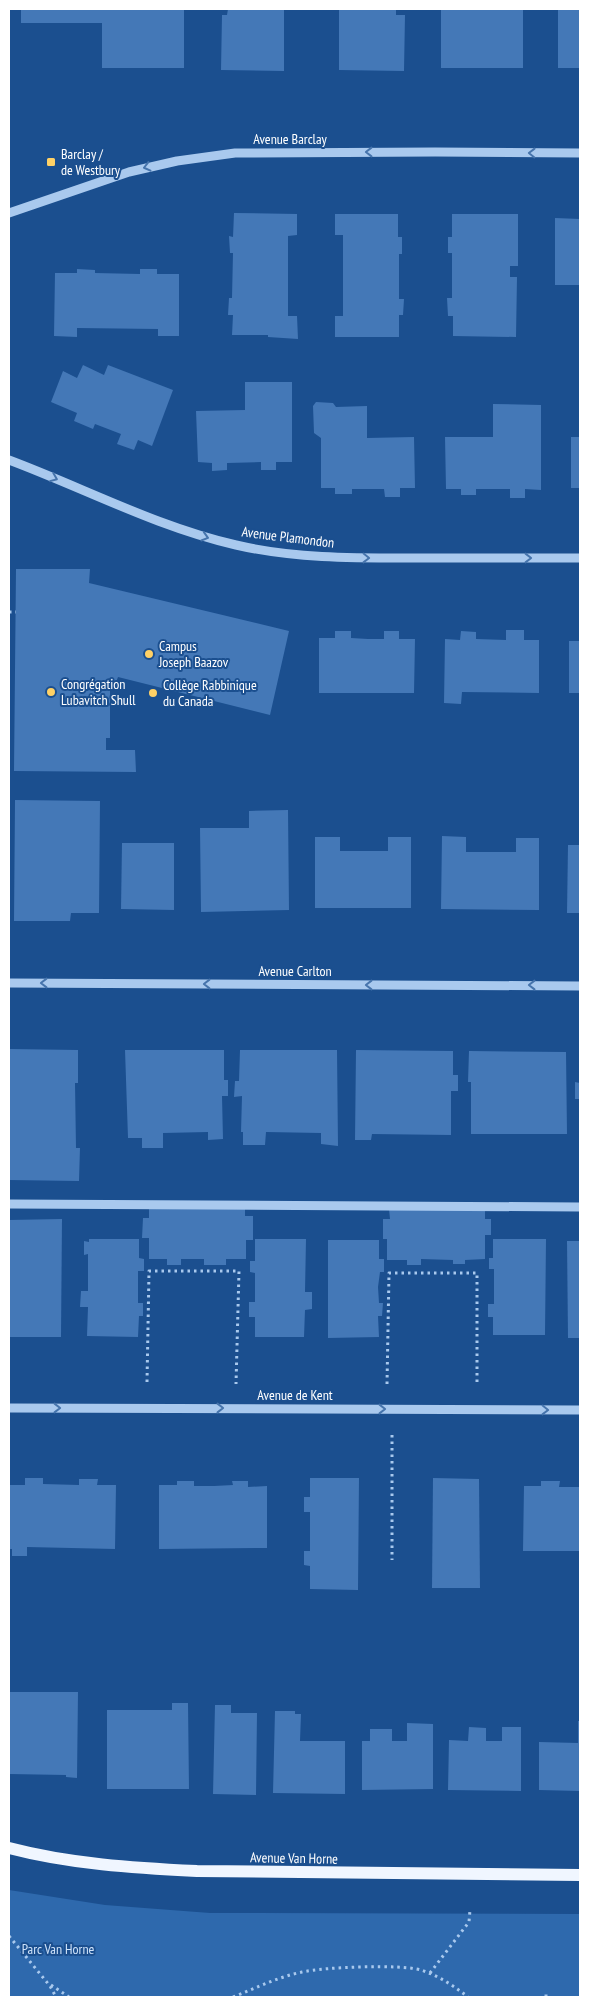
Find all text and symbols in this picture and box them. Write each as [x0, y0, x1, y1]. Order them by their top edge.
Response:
street label: Avenue Barclay [253, 130, 327, 148]
place label: Barclay / de Westbury [61, 145, 121, 179]
one-way arrow [365, 147, 372, 157]
one-way arrow [527, 148, 535, 158]
marker: Barclay / de Westbury [45, 156, 57, 168]
one-way arrow [143, 162, 151, 172]
one-way arrow [49, 471, 58, 482]
street label: Avenue Plamondon [241, 522, 335, 552]
one-way arrow [201, 531, 209, 541]
one-way arrow [362, 553, 370, 563]
one-way arrow [525, 553, 533, 563]
place label: Campus Joseph Baazov [158, 637, 229, 671]
marker: Campus Joseph Baazov [143, 648, 155, 660]
place label: Congrégation Lubavitch Shull [61, 675, 136, 709]
place label: Collège Rabbinique du Canada [163, 676, 257, 710]
marker: Congrégation Lubavitch Shull [45, 686, 57, 698]
marker: Collège Rabbinique du Canada [147, 687, 159, 699]
street label: Avenue Carlton [258, 962, 332, 980]
one-way arrow [40, 978, 48, 988]
one-way arrow [202, 979, 210, 989]
one-way arrow [365, 980, 372, 990]
one-way arrow [527, 980, 535, 990]
street label: Avenue de Kent [257, 1386, 333, 1404]
one-way arrow [54, 1403, 62, 1413]
one-way arrow [216, 1403, 224, 1413]
one-way arrow [379, 1404, 387, 1414]
one-way arrow [541, 1404, 549, 1415]
street label: Avenue Van Horne [250, 1848, 338, 1868]
park label: Parc Van Horne [22, 1940, 95, 1958]

